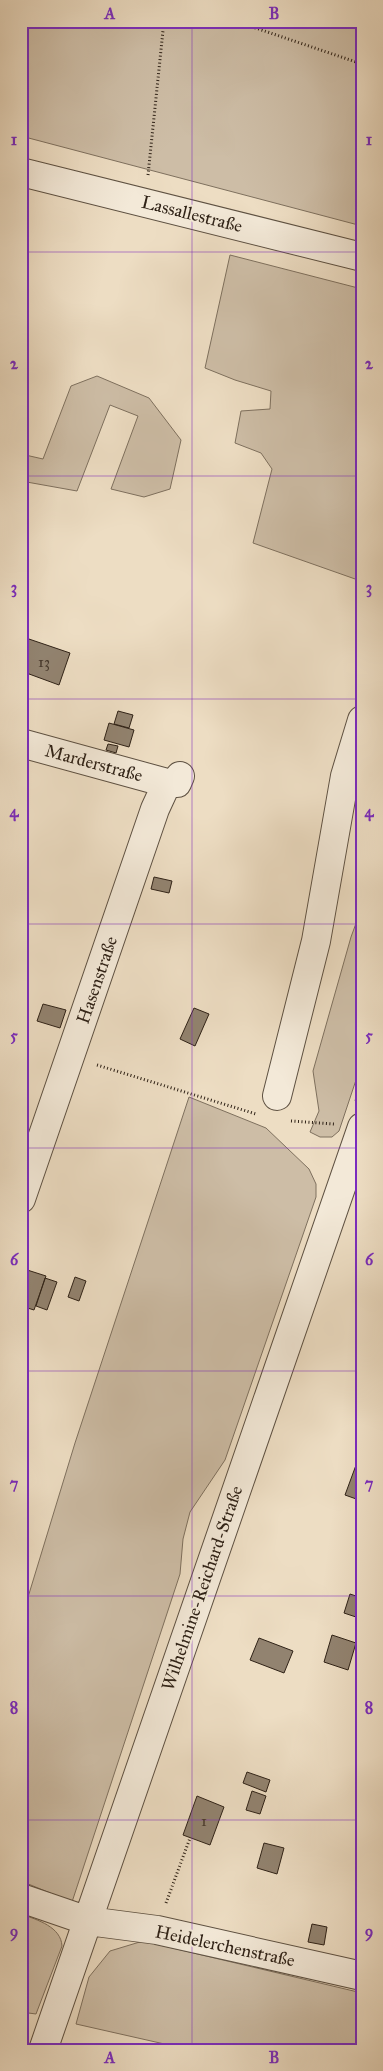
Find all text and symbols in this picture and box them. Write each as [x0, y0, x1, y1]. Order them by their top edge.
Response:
text: A [104, 4, 116, 23]
text: B [269, 4, 279, 23]
text: 1 [11, 130, 18, 149]
text: 1 [366, 130, 373, 149]
street label: Lassallestraße [139, 191, 245, 237]
text: 2 [10, 354, 19, 373]
text: 2 [365, 354, 374, 373]
text: 3 [11, 578, 17, 598]
text: 3 [366, 578, 372, 598]
house number: 13 [38, 653, 50, 671]
street label: Marderstraße [43, 739, 145, 787]
text: 4 [10, 802, 20, 822]
text: 4 [365, 802, 375, 822]
street label: Hasenstraße [72, 933, 122, 1027]
text: 5 [10, 1026, 18, 1045]
text: 5 [365, 1026, 373, 1045]
text: 6 [10, 1250, 19, 1269]
text: 6 [365, 1250, 374, 1269]
text: 7 [10, 1474, 19, 1493]
text: 7 [365, 1474, 374, 1493]
street label: Wilhelmine-Reichard-Straße [157, 1483, 247, 1693]
text: 8 [10, 1698, 18, 1717]
text: 8 [365, 1698, 373, 1717]
house number: 1 [201, 1812, 207, 1830]
street label: Heidelerchenstraße [153, 1920, 297, 1972]
text: 9 [10, 1922, 18, 1942]
text: 9 [365, 1922, 373, 1942]
text: A [104, 2048, 116, 2067]
text: B [269, 2048, 279, 2067]

